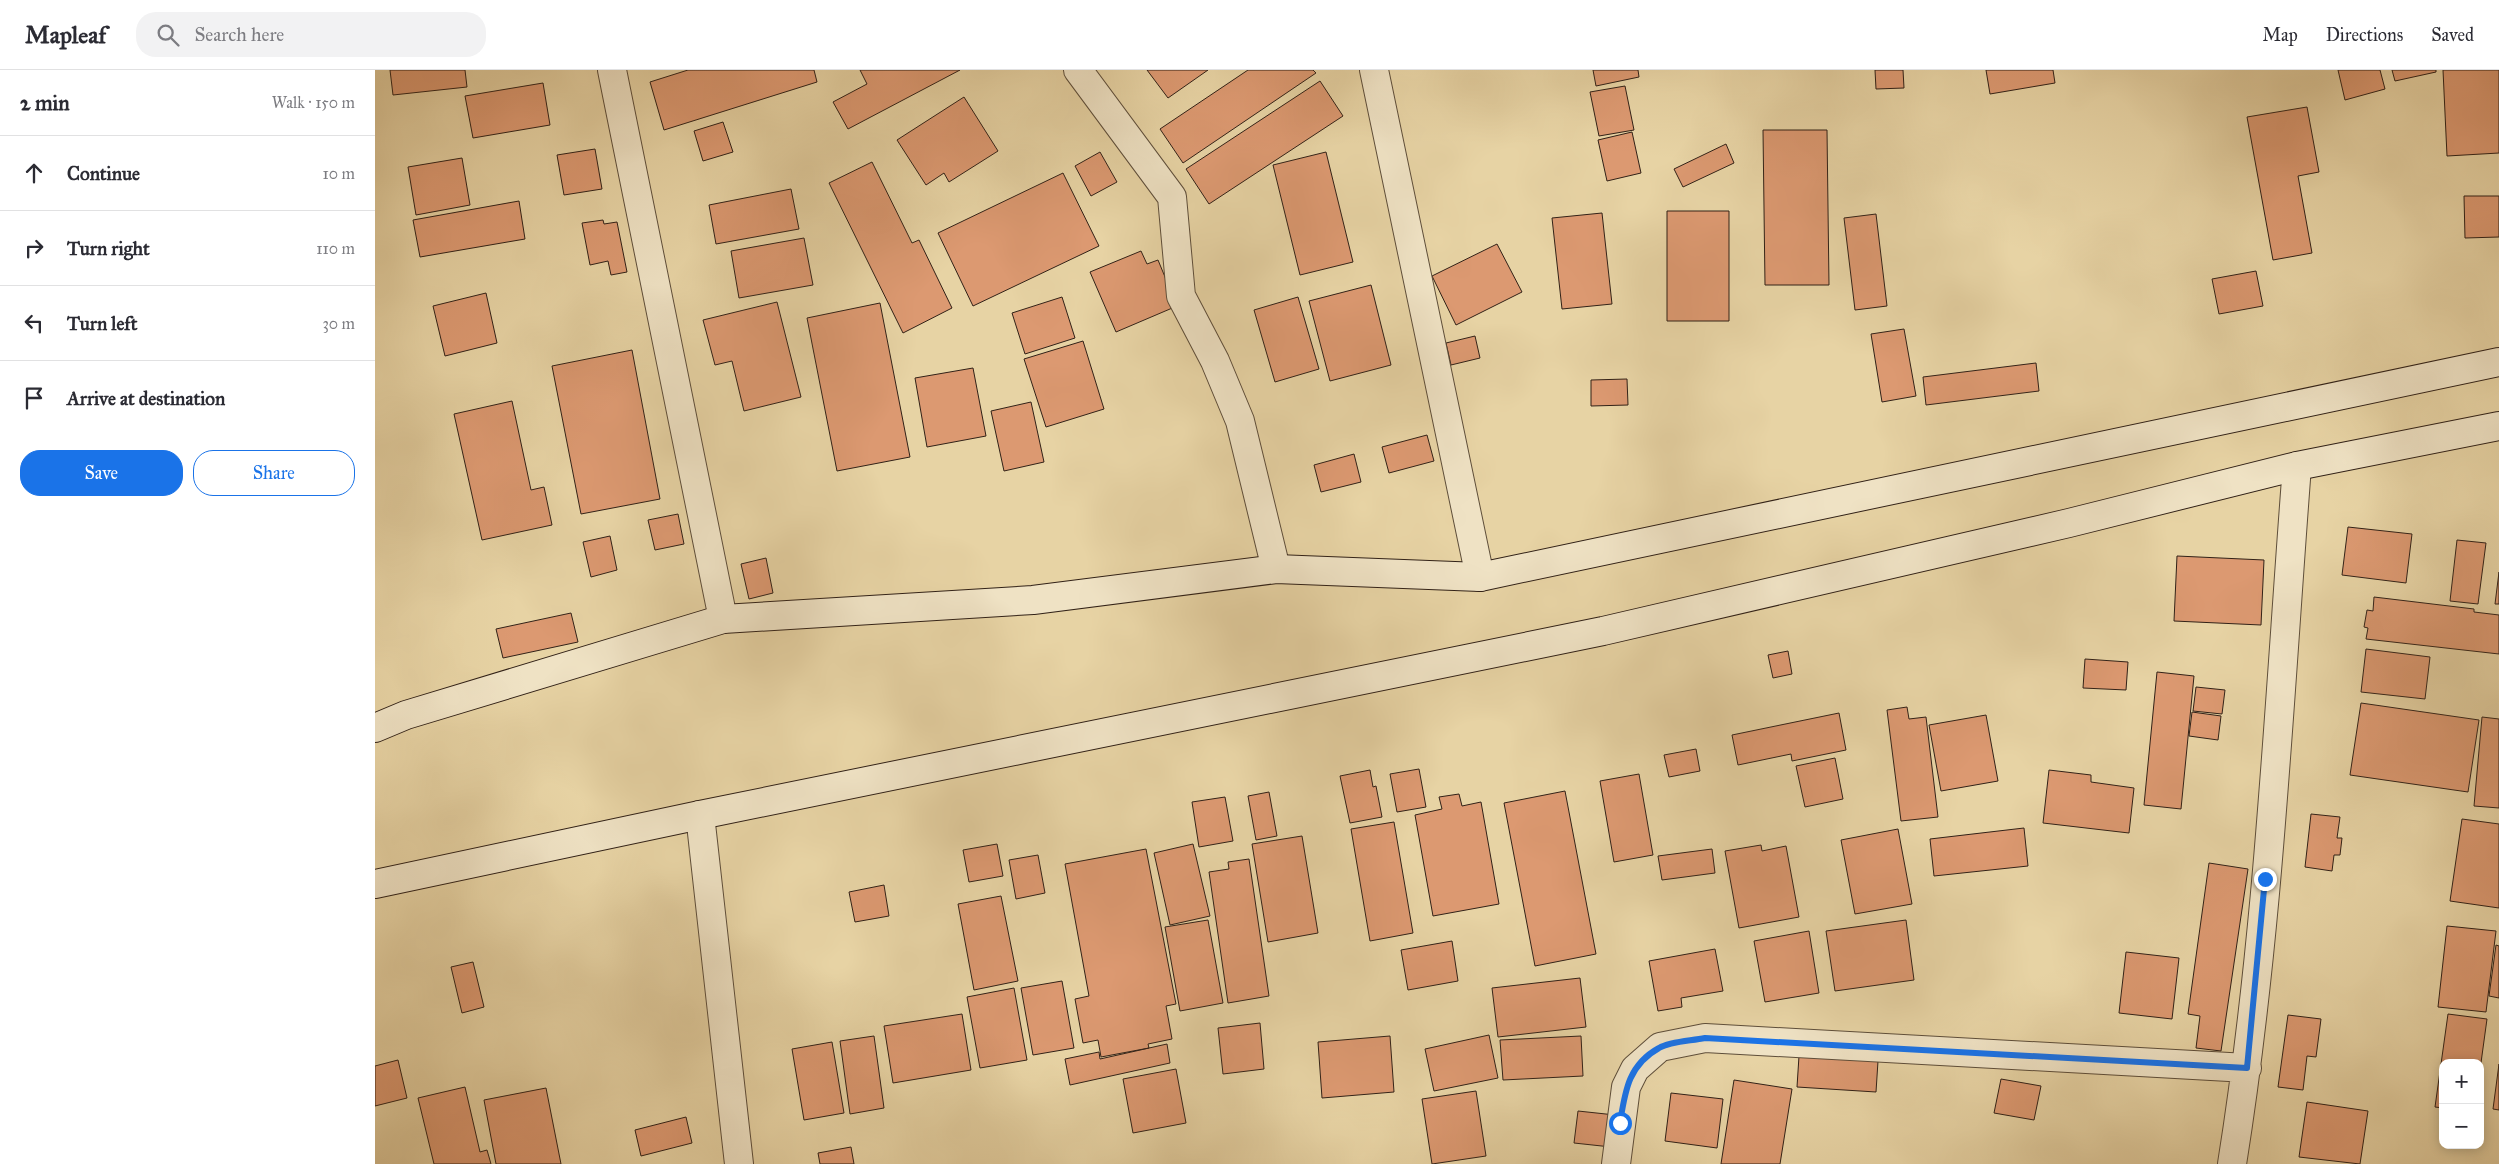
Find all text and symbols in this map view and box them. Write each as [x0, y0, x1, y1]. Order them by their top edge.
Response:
search box [136, 12, 486, 57]
text: Mapleaf [25, 20, 106, 50]
icon: search [154, 21, 182, 49]
text: Search here [194, 23, 284, 46]
text: Map [2262, 24, 2298, 46]
text: Directions [2326, 24, 2403, 46]
text: Saved [2431, 24, 2474, 46]
text: 2 min [20, 90, 70, 116]
text: Walk · 150 m [272, 93, 355, 112]
icon: ahead [20, 159, 48, 187]
text: Continue [67, 162, 140, 185]
text: 10 m [323, 164, 355, 183]
icon: right [20, 234, 48, 262]
text: Turn right [67, 237, 150, 260]
text: 110 m [316, 239, 355, 258]
icon: left [20, 309, 48, 337]
text: Turn left [67, 312, 137, 335]
text: 30 m [322, 314, 355, 333]
icon: arrive [20, 384, 48, 412]
text: Arrive at destination [67, 387, 225, 410]
button: Save [20, 450, 183, 496]
button: Share [193, 450, 355, 496]
route end [2254, 868, 2277, 891]
map controls [2439, 1059, 2484, 1149]
button: + [2439, 1059, 2484, 1104]
button: − [2439, 1104, 2484, 1149]
route start [1609, 1112, 1632, 1135]

